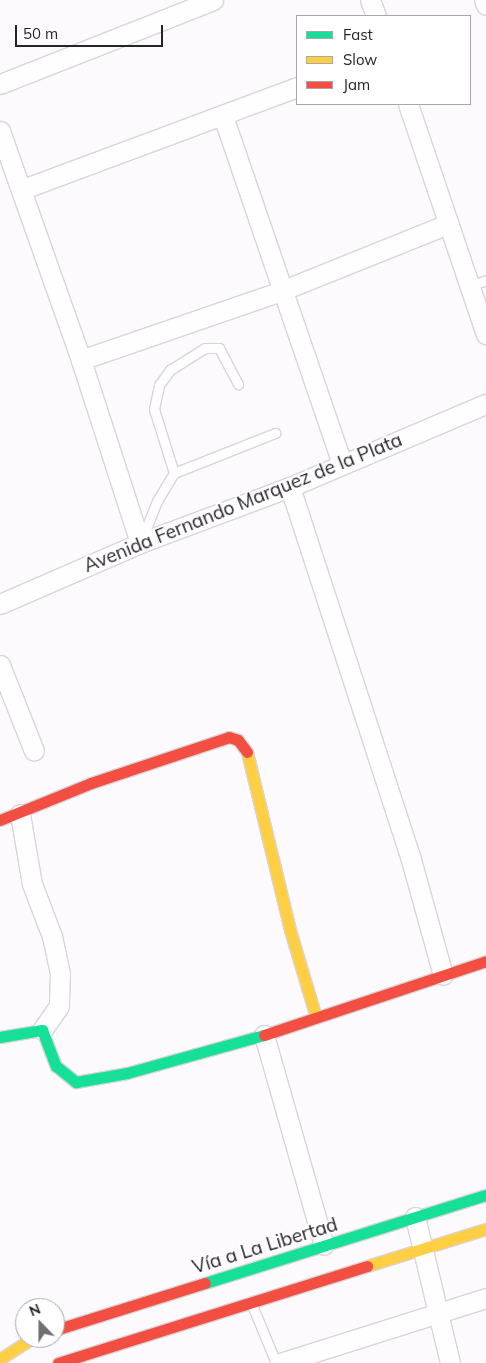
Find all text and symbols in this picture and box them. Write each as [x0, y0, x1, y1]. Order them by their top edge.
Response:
scale bar [18, 15, 165, 47]
legend [296, 15, 471, 105]
text: 50 m [23, 24, 58, 43]
text: Fast [343, 25, 373, 44]
text: Slow [343, 50, 377, 69]
text: Jam [343, 75, 370, 94]
street label: Avenida Fernando Marquez de la Plata [80, 428, 406, 578]
street label: Vía a La Libertad [190, 1213, 340, 1279]
north arrow [15, 1298, 65, 1348]
text: N [26, 1300, 43, 1320]

